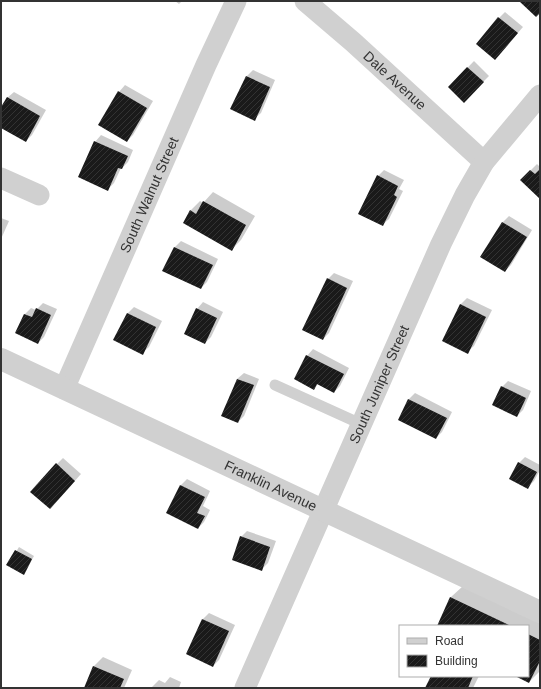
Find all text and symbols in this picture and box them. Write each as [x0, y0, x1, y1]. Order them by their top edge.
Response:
street label: Dale Avenue [360, 48, 430, 113]
street label: South Walnut Street [117, 134, 182, 255]
street label: South Juniper Street [346, 322, 412, 446]
street label: Franklin Avenue [222, 457, 320, 514]
legend [399, 625, 529, 677]
text: Road [435, 634, 464, 648]
text: Building [435, 654, 478, 668]

